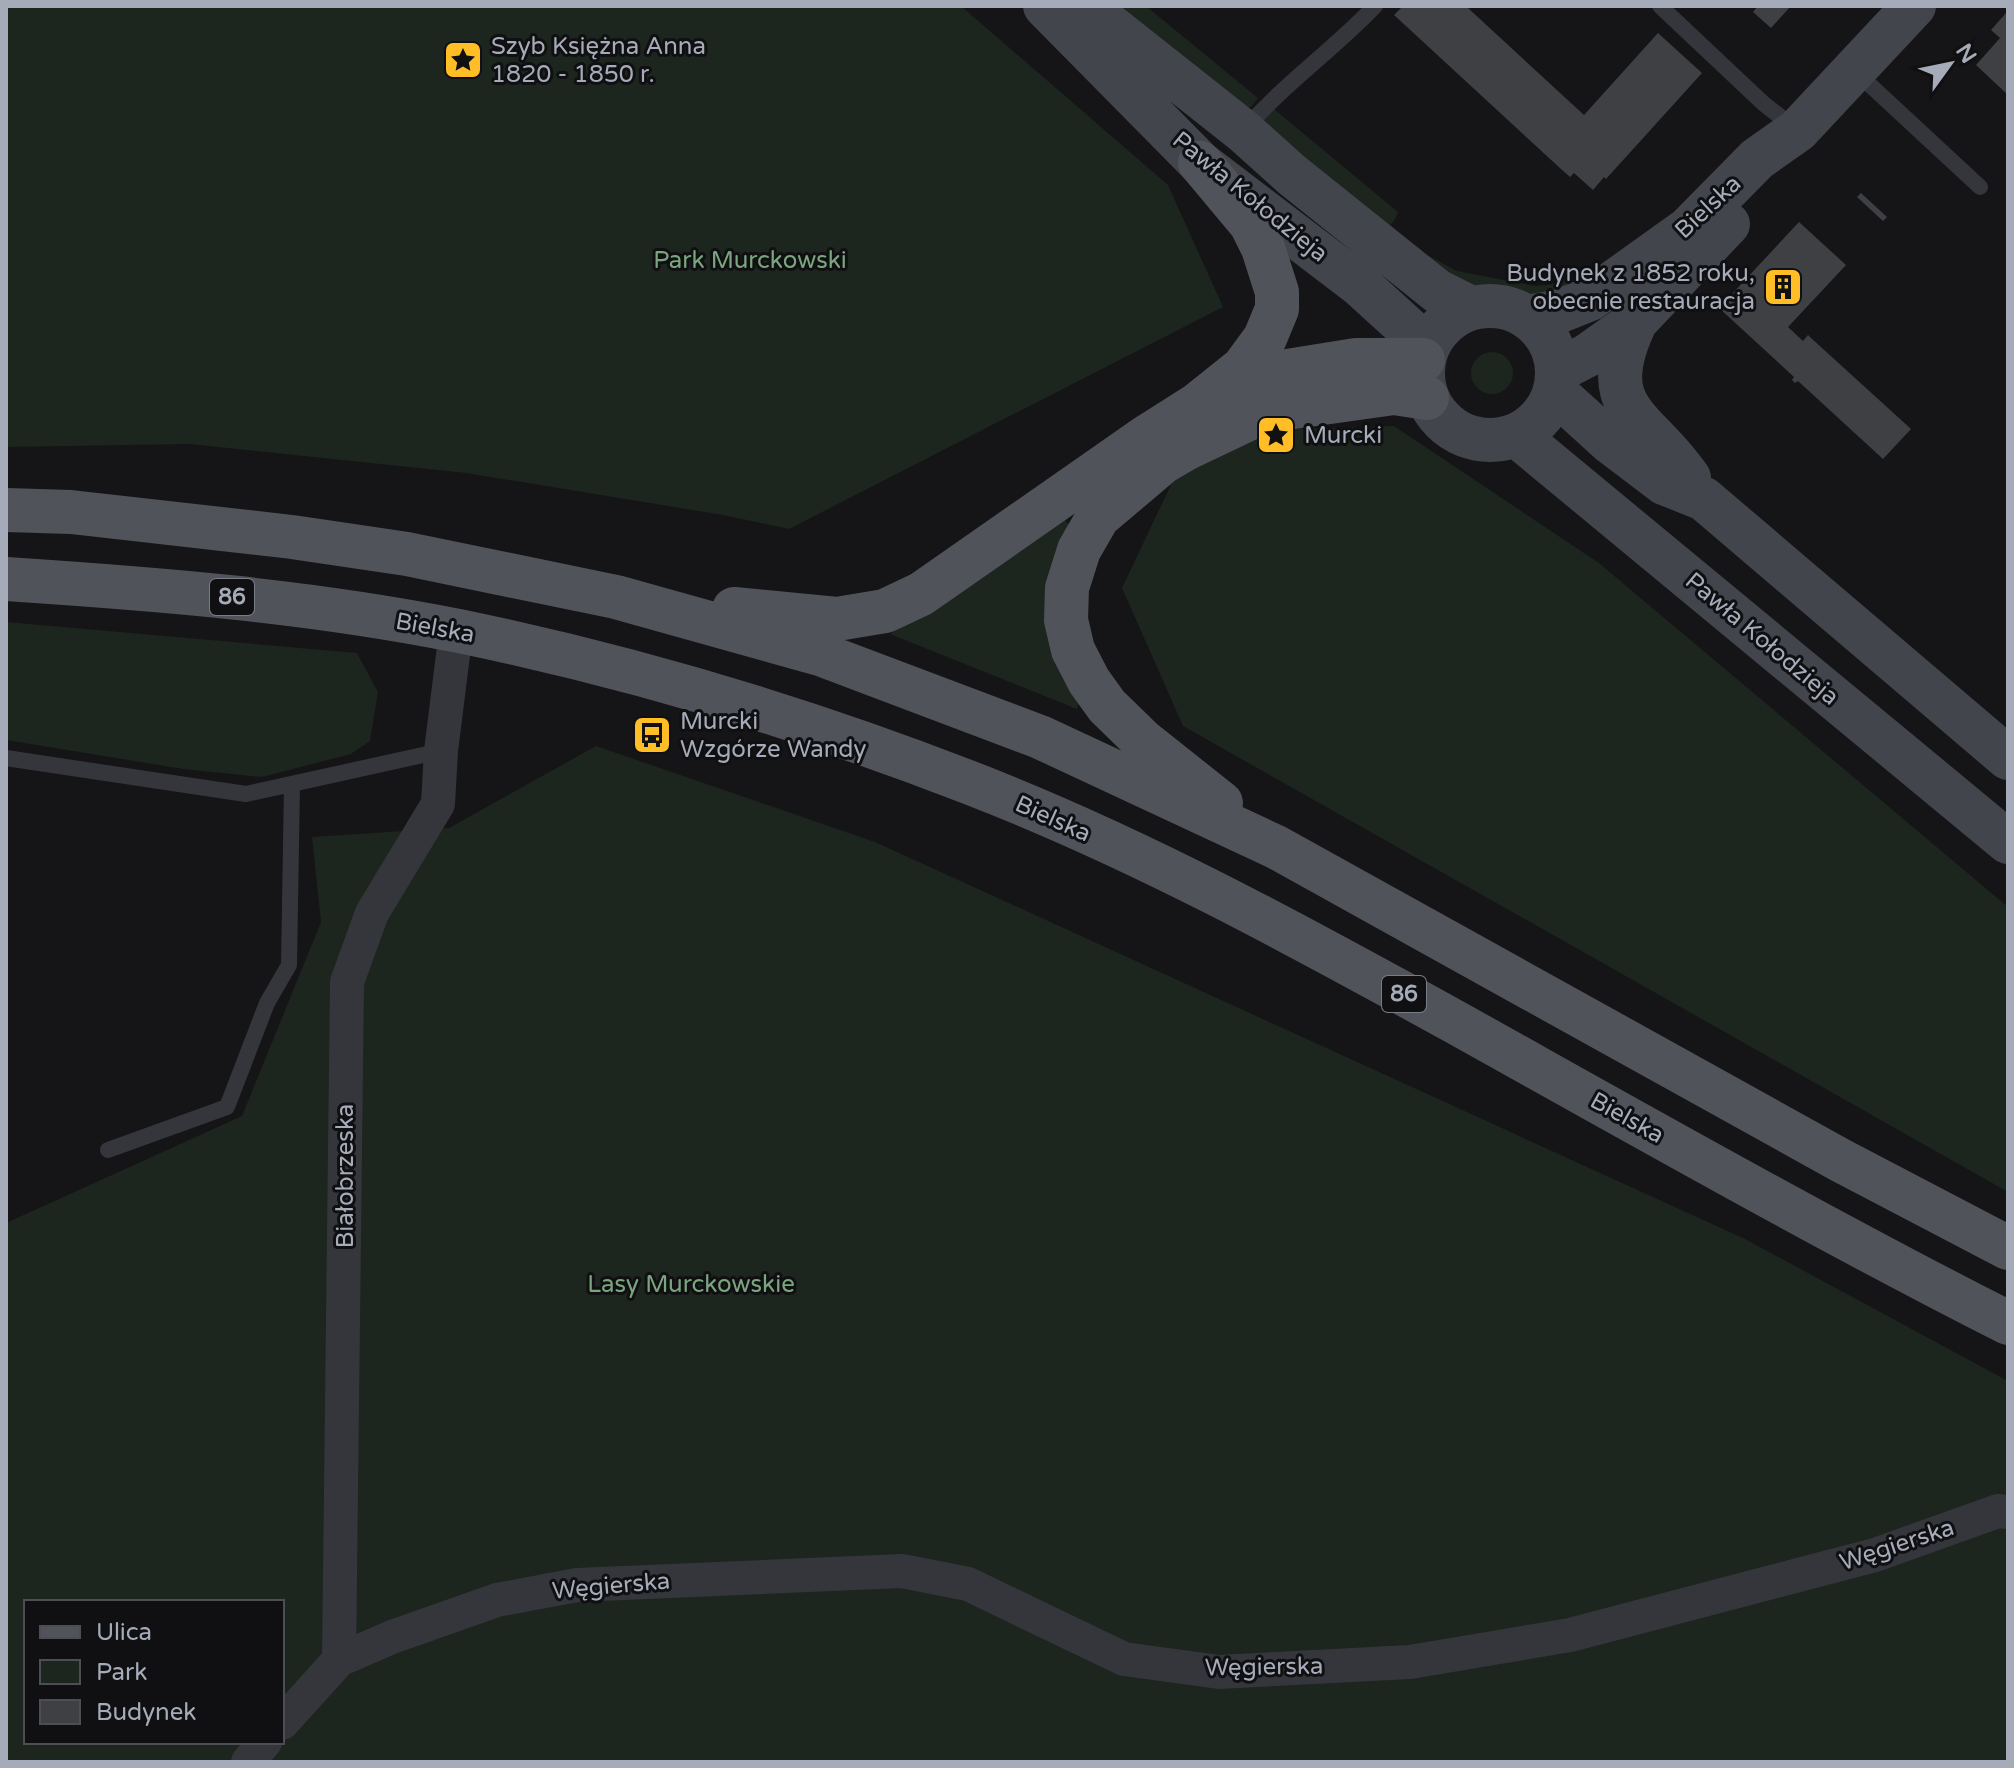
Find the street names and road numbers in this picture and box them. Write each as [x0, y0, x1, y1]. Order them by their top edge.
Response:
street label: Pawła Kołodzieja [1166, 125, 1334, 269]
street label: Bielska [1669, 169, 1747, 245]
street label: Pawła Kołodzieja [1679, 566, 1845, 712]
road number: 86 [210, 579, 254, 615]
street label: Bielska [393, 607, 477, 649]
street label: Bielska [1011, 790, 1095, 848]
road number: 86 [1382, 976, 1426, 1012]
street label: Bielska [1585, 1086, 1669, 1150]
street label: Białobrzeska [331, 1104, 360, 1248]
street label: Węgierska [1836, 1513, 1958, 1577]
street label: Węgierska [551, 1566, 671, 1606]
street label: Węgierska [1204, 1651, 1324, 1683]

